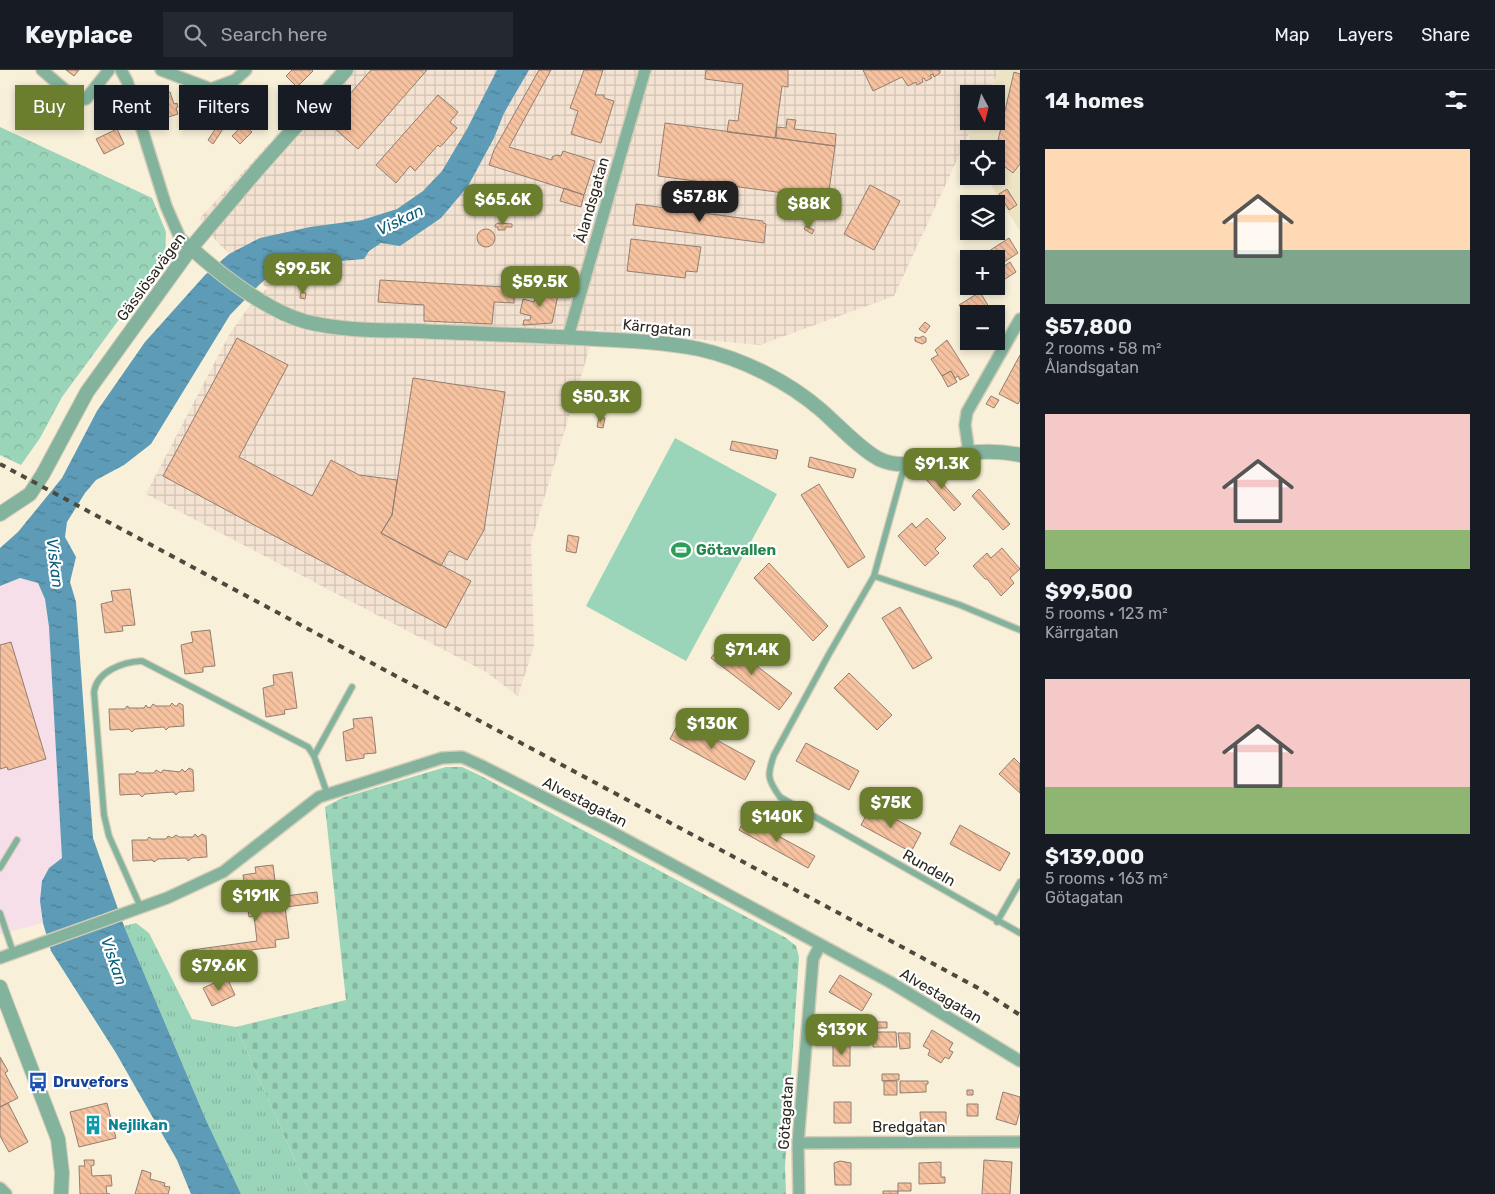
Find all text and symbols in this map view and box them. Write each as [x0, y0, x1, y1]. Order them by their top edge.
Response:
search box [163, 12, 513, 57]
text: Keyplace [25, 21, 133, 49]
icon: search [181, 21, 209, 49]
text: Search here [221, 23, 327, 46]
text: Map [1275, 24, 1310, 46]
text: Layers [1338, 24, 1393, 46]
text: Share [1421, 24, 1470, 46]
chip: Buy [15, 85, 84, 130]
chip: Rent [94, 85, 169, 130]
chip: Filters [179, 85, 268, 130]
chip: New [278, 85, 351, 130]
north arrow [960, 85, 1005, 130]
map controls [960, 85, 1005, 350]
icon: filters [1442, 86, 1470, 114]
text: 14 homes [1045, 88, 1144, 113]
button: locate [960, 140, 1005, 185]
street label: Ålandsgatan [571, 155, 613, 245]
pin: $57.8K [659, 180, 741, 223]
icon: home [1213, 181, 1303, 271]
pin: $65.6K [462, 184, 544, 226]
text: $57.8K [672, 187, 728, 206]
pin: $88K [779, 188, 839, 230]
text: $65.6K [475, 190, 531, 209]
text: $88K [788, 194, 830, 213]
button: layers [960, 195, 1005, 240]
water label: Viskan [373, 201, 427, 239]
street label: Gässlösavägen [113, 229, 189, 325]
button: + [960, 250, 1005, 295]
pin: $99.5K [262, 252, 344, 295]
text: $99.5K [275, 259, 331, 278]
pin: $59.5K [499, 266, 581, 308]
text: $59.5K [512, 272, 568, 291]
button: − [960, 305, 1005, 350]
text: $57,800 [1045, 314, 1132, 339]
street label: Kärrgatan [622, 315, 692, 341]
text: 2 rooms · 58 m² [1045, 339, 1161, 358]
text: Ålandsgatan [1045, 358, 1139, 377]
pin: $50.3K [560, 380, 642, 423]
text: $50.3K [572, 387, 630, 406]
icon: home [1213, 446, 1303, 536]
pin: $91.3K [901, 448, 983, 490]
text: $91.3K [915, 454, 969, 473]
water label: Viskan [43, 537, 67, 589]
sports icon: Götavallen [670, 539, 692, 561]
place label: Götavallen [696, 541, 776, 559]
text: $99,500 [1045, 579, 1133, 604]
text: 5 rooms · 123 m² [1045, 604, 1168, 623]
text: Kärrgatan [1045, 623, 1118, 642]
pin: $71.4K [711, 634, 793, 676]
text: $71.4K [725, 640, 779, 659]
pin: $130K [677, 708, 747, 750]
icon: home [1213, 711, 1303, 801]
text: $130K [687, 714, 737, 733]
street label: Alvestagatan [540, 773, 630, 831]
pin: $75K [861, 786, 921, 829]
text: $75K [871, 793, 911, 812]
pin: $140K [742, 800, 812, 843]
text: $140K [751, 807, 803, 826]
text: $139,000 [1045, 844, 1144, 869]
street label: Rundeln [899, 846, 959, 890]
text: 5 rooms · 163 m² [1045, 869, 1168, 888]
pin: $191K [221, 880, 291, 922]
text: $191K [232, 886, 280, 905]
text: Götagatan [1045, 888, 1123, 907]
water label: Viskan [97, 934, 131, 988]
pin: $79.6K [178, 950, 260, 992]
text: $79.6K [192, 956, 246, 975]
street label: Alvestagatan [897, 965, 985, 1027]
pin: $139K [807, 1014, 877, 1056]
text: $139K [817, 1020, 867, 1039]
bus stop icon: Druvefors [27, 1071, 49, 1093]
place label: Druvefors [53, 1073, 128, 1091]
street label: Götagatan [774, 1076, 798, 1150]
building icon: Nejlikan [82, 1114, 104, 1136]
place label: Nejlikan [108, 1116, 168, 1134]
street label: Bredgatan [872, 1118, 946, 1136]

